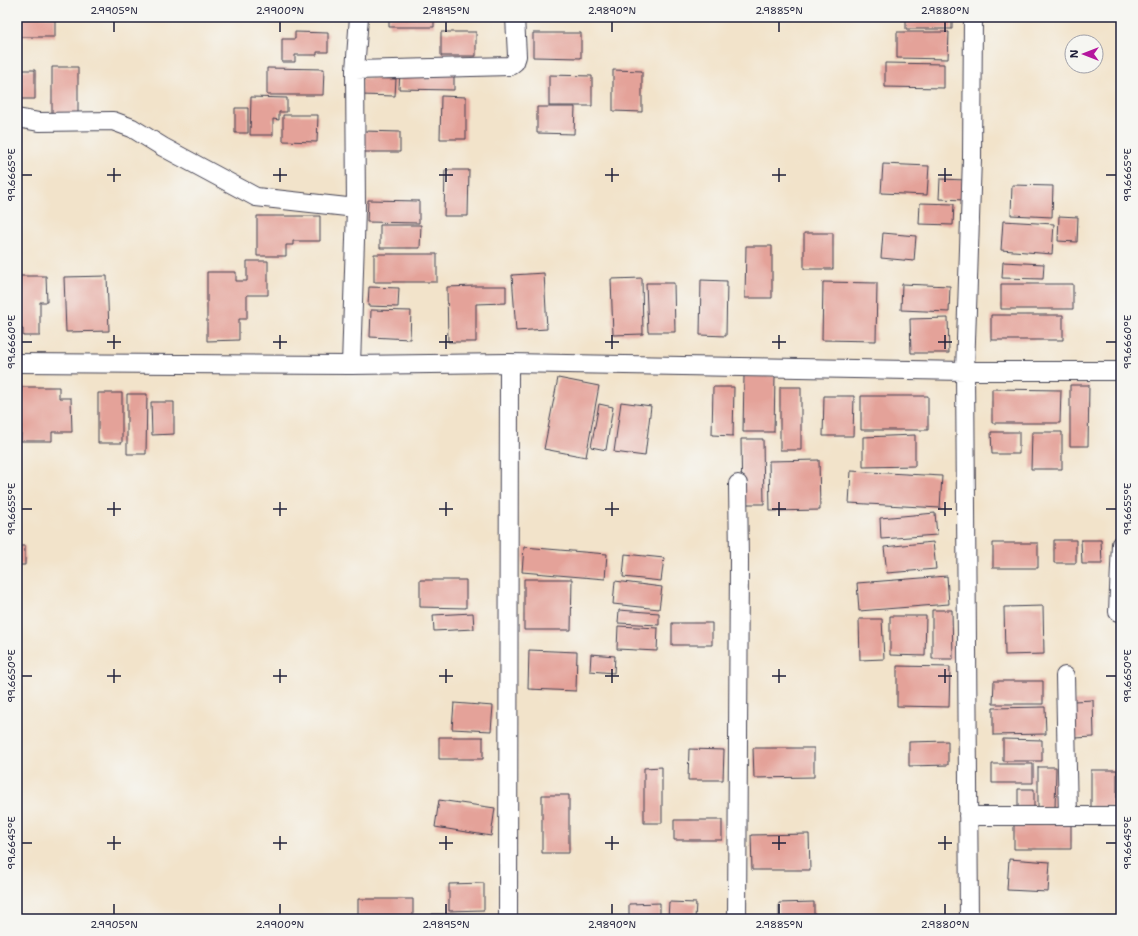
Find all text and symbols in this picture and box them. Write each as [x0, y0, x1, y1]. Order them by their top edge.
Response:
text: 2.9905°N [90, 4, 138, 17]
text: 2.9900°N [256, 4, 304, 17]
text: 2.9895°N [422, 4, 470, 17]
text: 2.9890°N [588, 4, 636, 17]
text: 2.9885°N [755, 4, 803, 17]
text: 2.9880°N [921, 4, 969, 17]
north arrow [1064, 34, 1104, 74]
text: N [1067, 49, 1082, 58]
text: 99.6665°E [5, 148, 18, 202]
text: 99.6665°E [1121, 148, 1134, 202]
text: 99.6660°E [5, 315, 18, 369]
text: 99.6660°E [1121, 315, 1134, 369]
text: 99.6655°E [5, 483, 18, 535]
text: 99.6655°E [1121, 483, 1134, 535]
text: 99.6650°E [5, 649, 18, 703]
text: 99.6650°E [1121, 649, 1134, 703]
text: 99.6645°E [5, 816, 18, 870]
text: 99.6645°E [1121, 816, 1134, 870]
text: 2.9905°N [90, 918, 138, 931]
text: 2.9900°N [256, 918, 304, 931]
text: 2.9895°N [422, 918, 470, 931]
text: 2.9890°N [588, 918, 636, 931]
text: 2.9885°N [755, 918, 803, 931]
text: 2.9880°N [921, 918, 969, 931]

